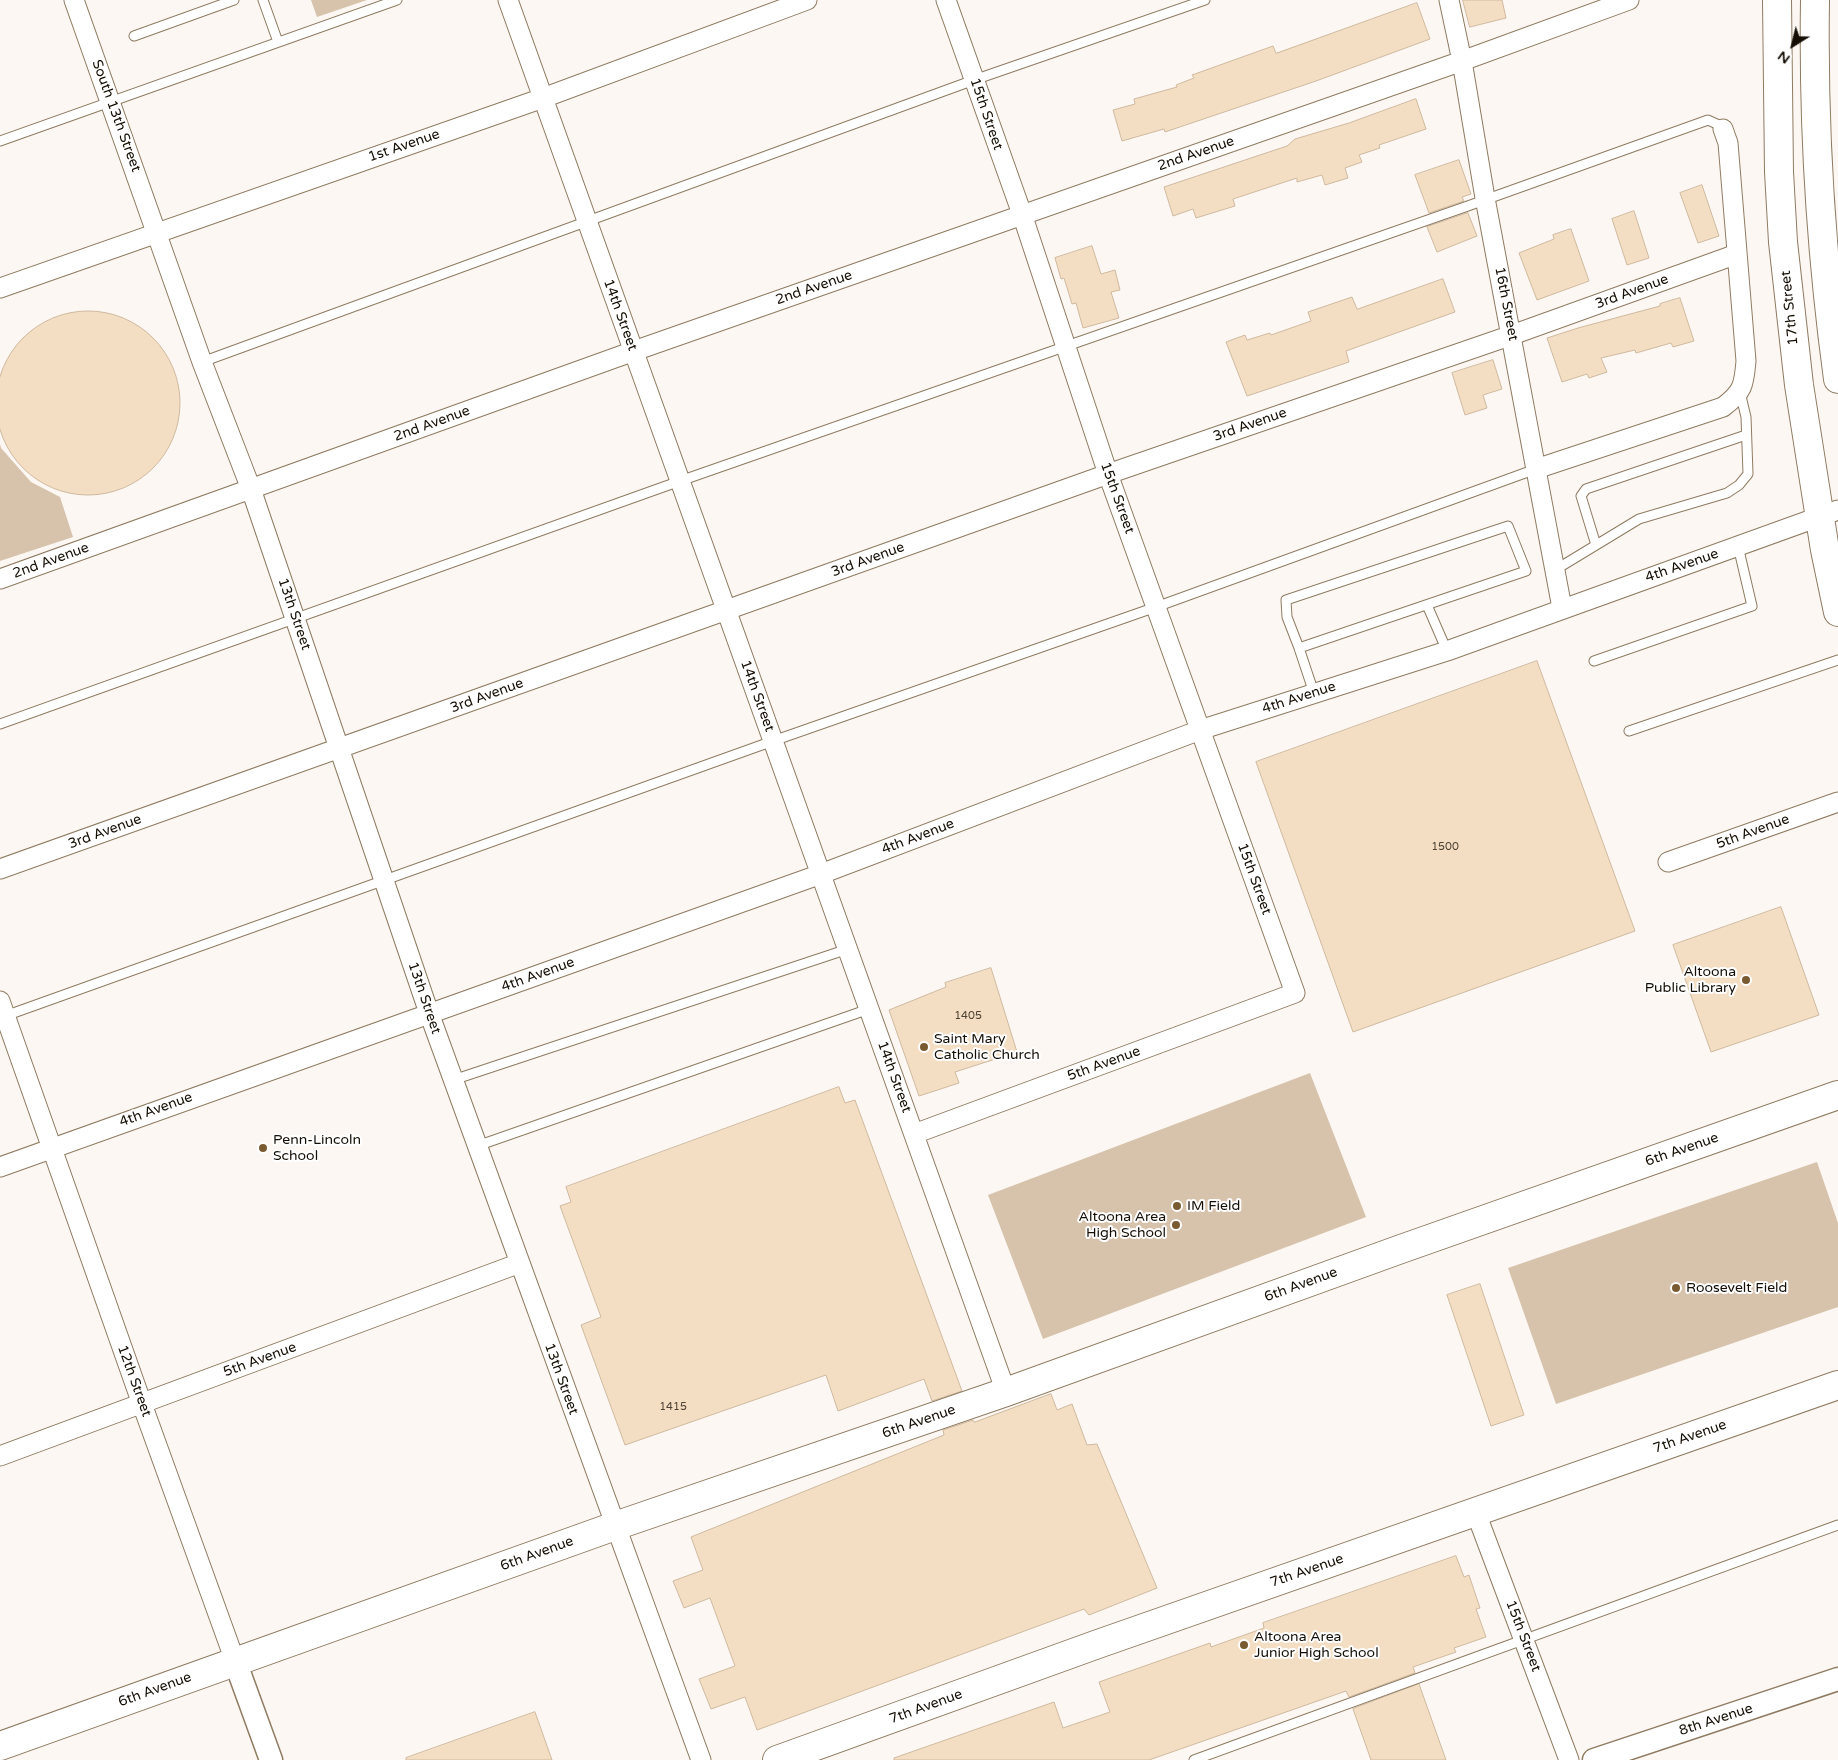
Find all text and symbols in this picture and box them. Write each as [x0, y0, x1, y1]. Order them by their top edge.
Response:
north arrow [1768, 20, 1818, 70]
text: N [1774, 47, 1793, 68]
street label: South 13th Street [88, 58, 144, 174]
street label: 15th Street [966, 76, 1006, 152]
street label: 1st Avenue [366, 126, 442, 166]
street label: 2nd Avenue [1155, 133, 1237, 175]
street label: 16th Street [1491, 266, 1521, 342]
street label: 2nd Avenue [773, 267, 855, 309]
street label: 17th Street [1778, 270, 1802, 346]
street label: 3rd Avenue [1593, 271, 1671, 313]
street label: 14th Street [599, 277, 641, 353]
street label: 2nd Avenue [392, 402, 472, 446]
street label: 3rd Avenue [1211, 405, 1289, 445]
street label: 15th Street [1096, 460, 1138, 536]
street label: 2nd Avenue [11, 539, 91, 583]
street label: 3rd Avenue [829, 539, 907, 581]
street label: 4th Avenue [1643, 546, 1721, 586]
street label: 13th Street [274, 576, 314, 652]
street label: 14th Street [736, 658, 778, 734]
street label: 3rd Avenue [448, 675, 526, 717]
street label: 4th Avenue [1260, 678, 1338, 718]
street label: 3rd Avenue [66, 811, 144, 853]
street label: 5th Avenue [1714, 811, 1792, 853]
street label: 4th Avenue [879, 815, 957, 859]
house number: 1500 [1431, 840, 1459, 854]
street label: 15th Street [1233, 841, 1275, 917]
street label: 4th Avenue [499, 954, 577, 996]
street label: 13th Street [404, 960, 444, 1036]
place label: Altoona Public Library [1645, 964, 1736, 996]
marker: Altoona Public Library [1740, 974, 1752, 986]
house number: 1405 [954, 1009, 982, 1023]
place label: Saint Mary Catholic Church [934, 1031, 1040, 1064]
street label: 14th Street [873, 1039, 915, 1115]
marker: Saint Mary Catholic Church [918, 1041, 930, 1053]
street label: 5th Avenue [1065, 1043, 1143, 1085]
street label: 4th Avenue [117, 1089, 195, 1131]
street label: 6th Avenue [1643, 1130, 1721, 1170]
place label: Penn-Lincoln School [273, 1132, 361, 1164]
marker: Penn-Lincoln School [257, 1142, 269, 1154]
place label: IM Field [1187, 1198, 1240, 1214]
marker: IM Field [1171, 1200, 1183, 1212]
place label: Altoona Area High School [1079, 1209, 1166, 1242]
marker: Altoona Area High School [1170, 1219, 1182, 1231]
street label: 6th Avenue [1262, 1264, 1340, 1306]
place label: Roosevelt Field [1686, 1280, 1787, 1296]
marker: Roosevelt Field [1670, 1282, 1682, 1294]
street label: 5th Avenue [221, 1339, 299, 1381]
street label: 13th Street [540, 1341, 582, 1417]
street label: 12th Street [113, 1343, 155, 1419]
house number: 1415 [659, 1400, 687, 1414]
street label: 6th Avenue [880, 1402, 958, 1442]
street label: 7th Avenue [1651, 1417, 1729, 1457]
street label: 6th Avenue [498, 1533, 576, 1575]
street label: 7th Avenue [1268, 1551, 1346, 1591]
street label: 15th Street [1502, 1598, 1544, 1674]
place label: Altoona Area Junior High School [1254, 1629, 1379, 1661]
marker: Altoona Area Junior High School [1238, 1639, 1250, 1651]
street label: 6th Avenue [116, 1669, 194, 1711]
street label: 7th Avenue [887, 1686, 965, 1728]
street label: 8th Avenue [1677, 1700, 1755, 1740]

